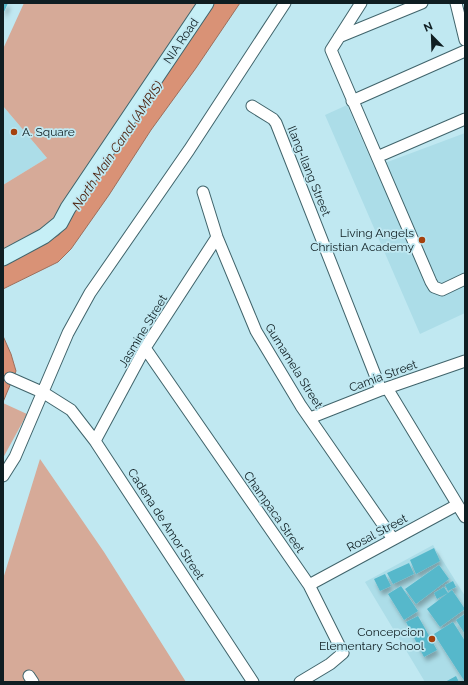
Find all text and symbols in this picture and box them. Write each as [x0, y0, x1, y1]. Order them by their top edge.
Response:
street label: NIA Road [161, 16, 201, 66]
north arrow [412, 16, 452, 56]
text: N [422, 20, 435, 35]
water label: North Main Canal (AMRIS) [69, 78, 166, 212]
street label: Ilang-Ilang Street [285, 124, 333, 218]
place label: A. Square [22, 125, 75, 139]
marker: A. Square [9, 127, 19, 137]
place label: Living Angels Christian Academy [310, 226, 414, 254]
marker: Living Angels Christian Academy [417, 235, 427, 245]
street label: Jasmine Street [116, 292, 170, 370]
street label: Gumamela Street [262, 321, 326, 411]
street label: Camia Street [347, 357, 419, 395]
street label: Cadena de Amor Street [125, 466, 207, 582]
street label: Champaca Street [241, 469, 307, 555]
street label: Rosal Street [344, 511, 410, 555]
place label: Concepcion Elementary School [319, 625, 425, 653]
marker: Concepcion Elementary School [427, 634, 437, 644]

